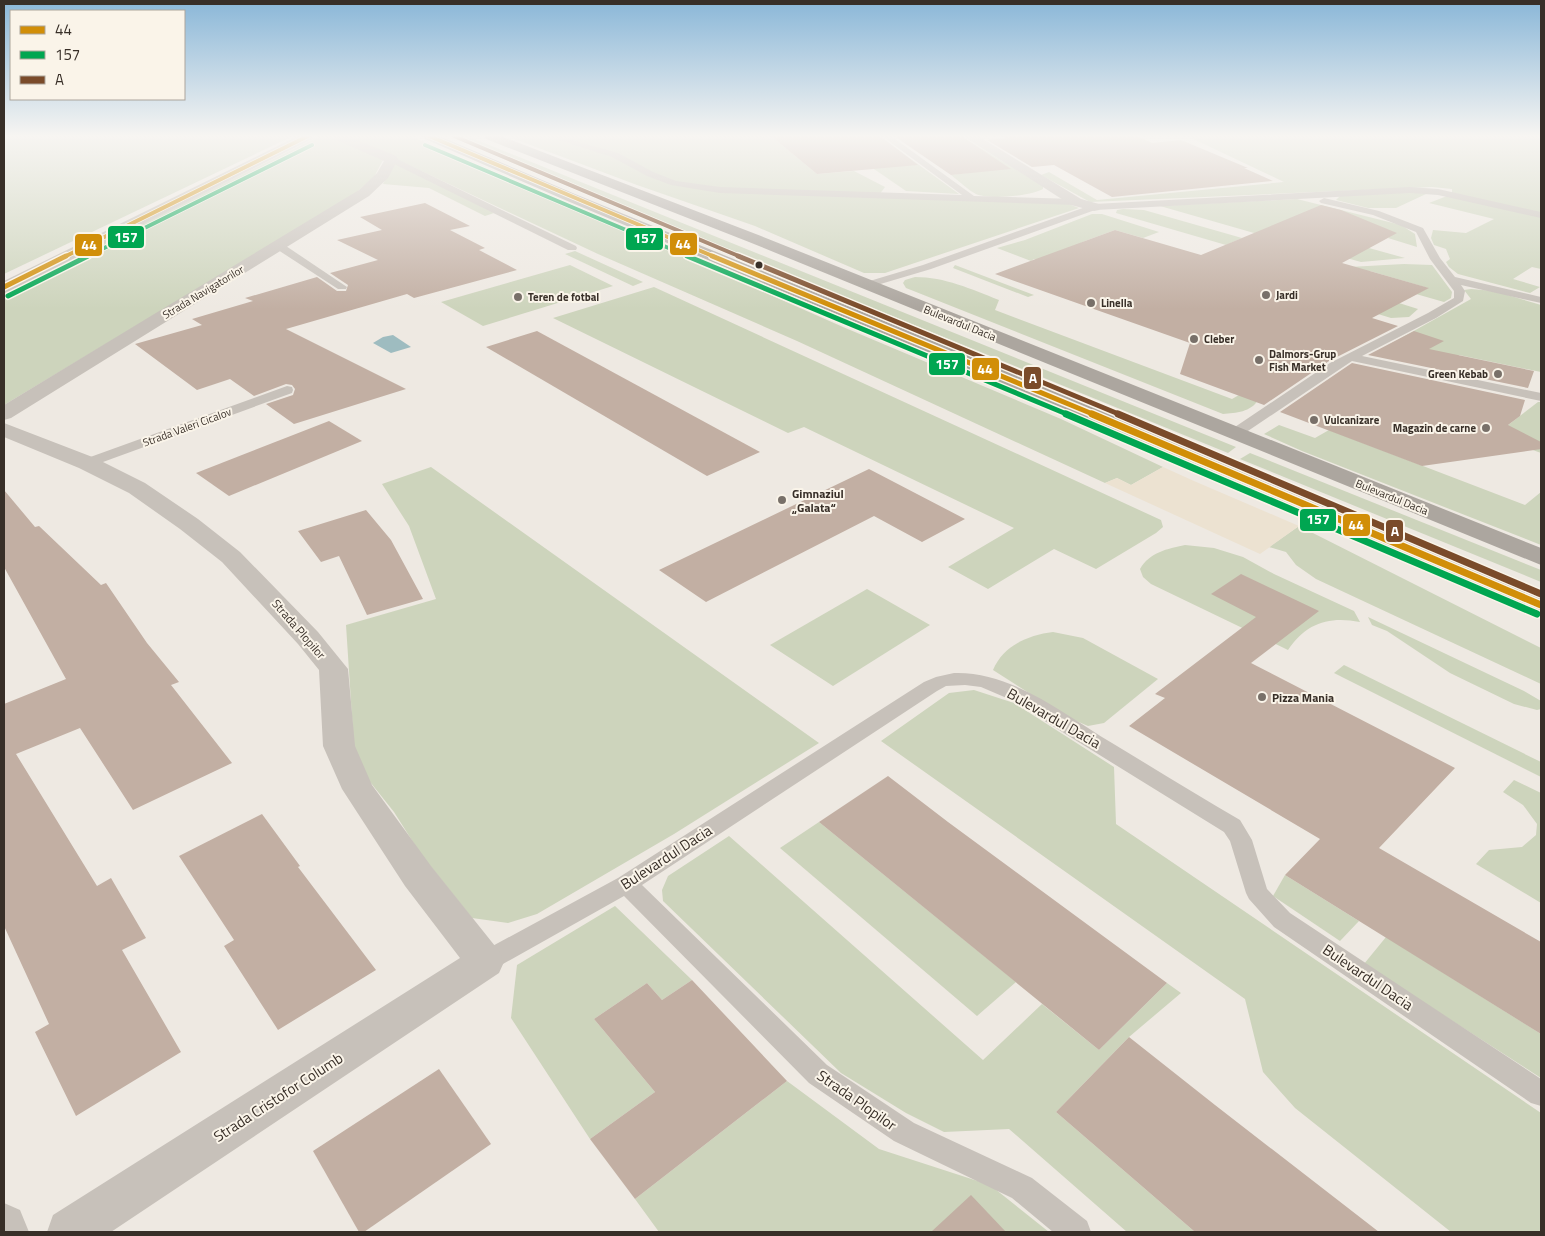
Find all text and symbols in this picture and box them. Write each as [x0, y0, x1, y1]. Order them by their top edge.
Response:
legend [10, 10, 185, 100]
text: 44 [55, 18, 72, 41]
text: 157 [55, 43, 80, 66]
text: A [55, 68, 64, 91]
line badge: 157 [107, 225, 145, 249]
text: 157 [114, 226, 138, 247]
line badge: 157 [625, 227, 664, 251]
text: 157 [633, 227, 657, 248]
line badge: 44 [669, 232, 698, 256]
line badge: 44 [74, 233, 103, 257]
text: 44 [675, 233, 691, 254]
text: 44 [81, 234, 97, 255]
unlabelled marker [754, 260, 764, 270]
street label: Strada Navigatorilor [159, 261, 247, 323]
place label: Jardi [1276, 287, 1298, 303]
place label: Teren de fotbal [528, 289, 599, 305]
marker: Jardi [1260, 289, 1272, 301]
marker: Teren de fotbal [512, 291, 524, 303]
place label: Linella [1101, 295, 1133, 311]
marker: Linella [1085, 297, 1097, 309]
street label: Bulevardul Dacia [921, 301, 999, 345]
place label: Cleber [1204, 331, 1234, 347]
marker: Cleber [1188, 333, 1200, 345]
place label: Dalmors-Grup Fish Market [1269, 346, 1336, 375]
line badge: 157 [928, 352, 966, 376]
text: 157 [935, 353, 959, 374]
marker: Dalmors-Grup Fish Market [1253, 354, 1265, 366]
line badge: 44 [971, 357, 1000, 381]
text: 44 [977, 358, 993, 379]
line badge: A [1023, 366, 1042, 390]
place label: Green Kebab [1428, 366, 1488, 382]
text: A [1029, 367, 1038, 388]
marker: Green Kebab [1492, 368, 1504, 380]
street label: Strada Valeri Cicalov [140, 403, 234, 450]
place label: Vulcanizare [1324, 412, 1380, 428]
marker: Vulcanizare [1308, 414, 1320, 426]
place label: Magazin de carne [1393, 420, 1476, 436]
marker: Magazin de carne [1480, 422, 1492, 434]
street label: Bulevardul Dacia [1353, 475, 1431, 519]
place label: Gimnaziul „Galata“ [791, 484, 844, 517]
marker: Gimnaziul „Galata“ [776, 494, 788, 506]
line badge: 157 [1299, 508, 1337, 532]
text: 157 [1306, 508, 1330, 529]
line badge: 44 [1342, 513, 1371, 537]
text: 44 [1348, 514, 1364, 535]
line badge: A [1385, 519, 1404, 543]
text: A [1391, 520, 1400, 541]
street label: Strada Plopilor [267, 595, 331, 663]
street label: Bulevardul Dacia [1003, 682, 1106, 754]
place label: Pizza Mania [1272, 688, 1334, 707]
marker: Pizza Mania [1256, 691, 1268, 703]
street label: Bulevardul Dacia [616, 819, 717, 895]
street label: Bulevardul Dacia [1318, 938, 1418, 1016]
street label: Strada Cristofor Columb [209, 1046, 347, 1148]
street label: Strada Plopilor [812, 1064, 902, 1136]

